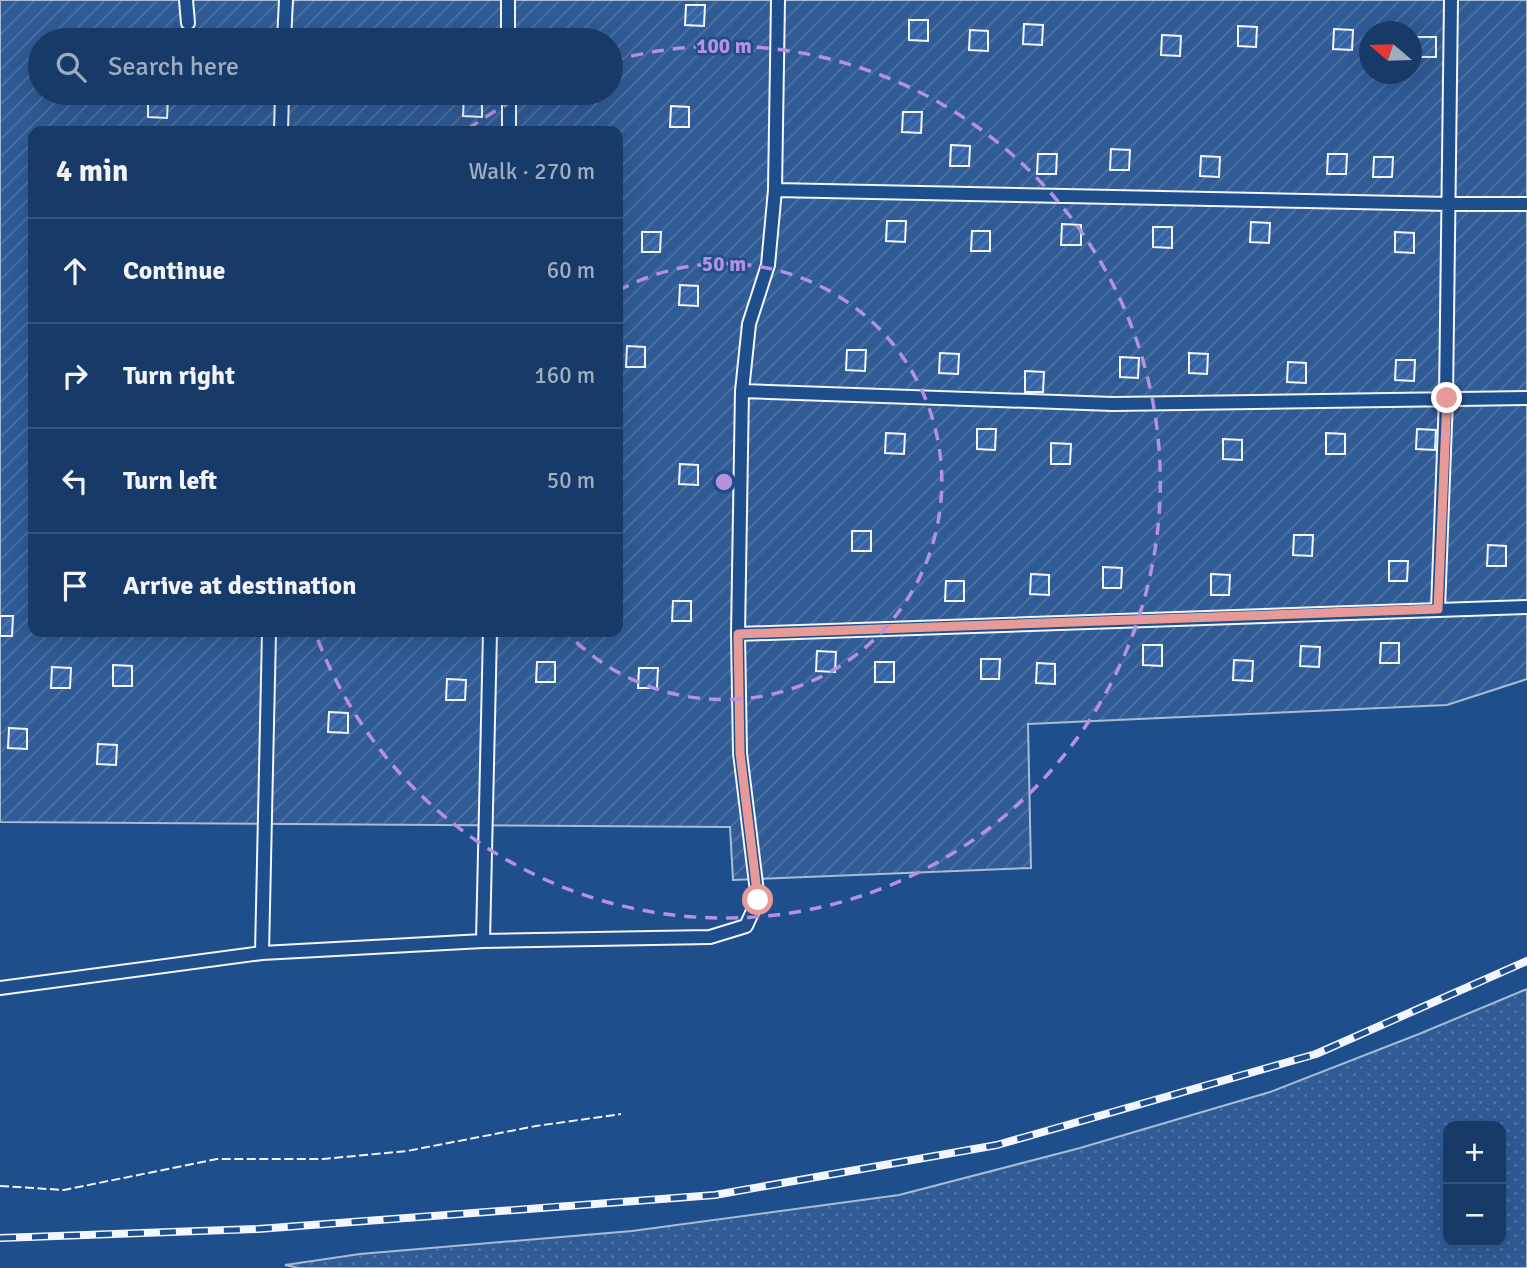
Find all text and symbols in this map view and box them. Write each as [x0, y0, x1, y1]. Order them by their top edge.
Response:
north arrow [1359, 21, 1422, 84]
search box [28, 28, 623, 105]
text: 100 m [696, 33, 752, 59]
icon: search [52, 48, 90, 86]
text: Search here [108, 51, 239, 83]
text: 4 min [56, 153, 128, 190]
text: Walk · 270 m [469, 157, 595, 186]
text: 50 m [702, 251, 746, 277]
icon: ahead [56, 252, 94, 290]
text: Continue [123, 255, 225, 287]
text: 60 m [547, 256, 595, 285]
icon: right [56, 357, 94, 395]
text: Turn right [123, 360, 235, 392]
text: 160 m [534, 361, 595, 390]
route end [1431, 382, 1462, 413]
icon: left [56, 462, 94, 500]
text: Turn left [123, 465, 217, 497]
text: 50 m [547, 466, 595, 495]
centre of rings [712, 470, 736, 494]
icon: arrive [56, 567, 94, 605]
text: Arrive at destination [123, 570, 356, 602]
route start [742, 884, 773, 915]
map controls [1443, 1121, 1506, 1247]
button: + [1443, 1121, 1506, 1184]
button: − [1443, 1184, 1506, 1247]

